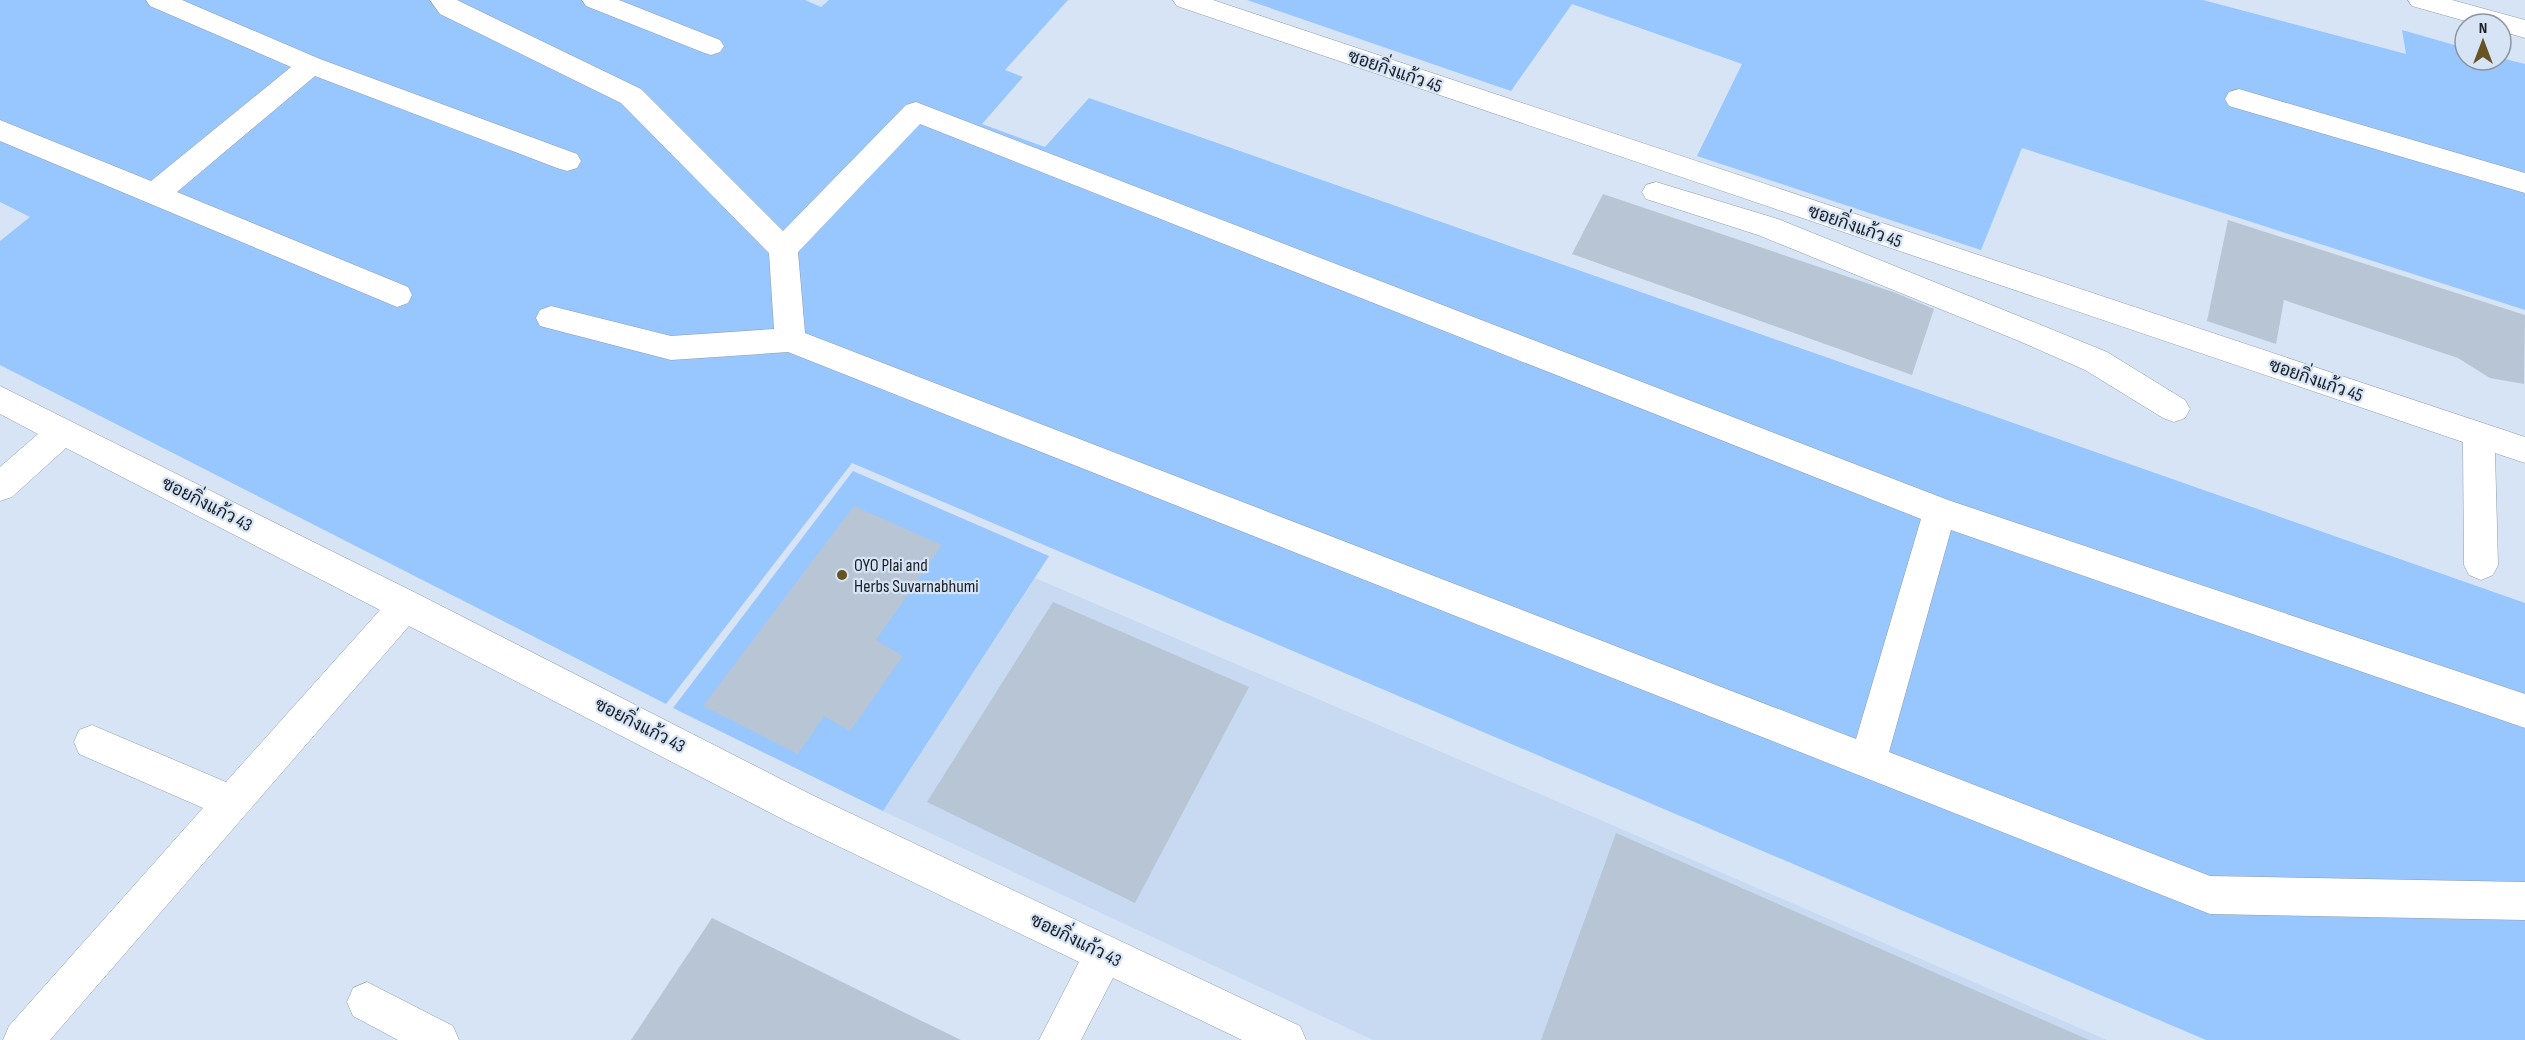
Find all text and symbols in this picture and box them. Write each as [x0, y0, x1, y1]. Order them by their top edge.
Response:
north arrow [2453, 12, 2513, 72]
text: N [2479, 19, 2487, 38]
street label: ซอยกิ่งแก้ว 45 [1345, 41, 1446, 97]
street label: ซอยกิ่งแก้ว 45 [1805, 196, 1906, 252]
street label: ซอยกิ่งแก้ว 45 [2266, 350, 2367, 406]
street label: ซอยกิ่งแก้ว 43 [158, 468, 258, 536]
place label: OYO Plai and Herbs Suvarnabhumi [854, 555, 979, 597]
marker: OYO Plai and Herbs Suvarnabhumi [835, 568, 849, 582]
street label: ซอยกิ่งแก้ว 43 [591, 689, 691, 757]
street label: ซอยกิ่งแก้ว 43 [1027, 905, 1127, 971]

